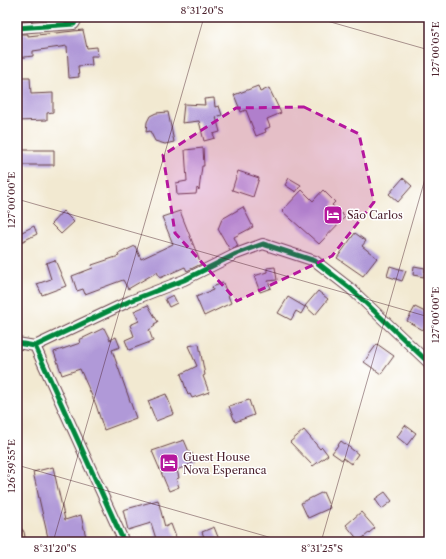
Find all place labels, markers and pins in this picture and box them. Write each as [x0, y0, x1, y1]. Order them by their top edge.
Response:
hotel icon: São Carlos [322, 204, 344, 226]
place label: São Carlos [347, 208, 403, 222]
place label: Guest House Nova Esperanca [183, 450, 267, 477]
hotel icon: Guest House Nova Esperanca [158, 452, 180, 474]

